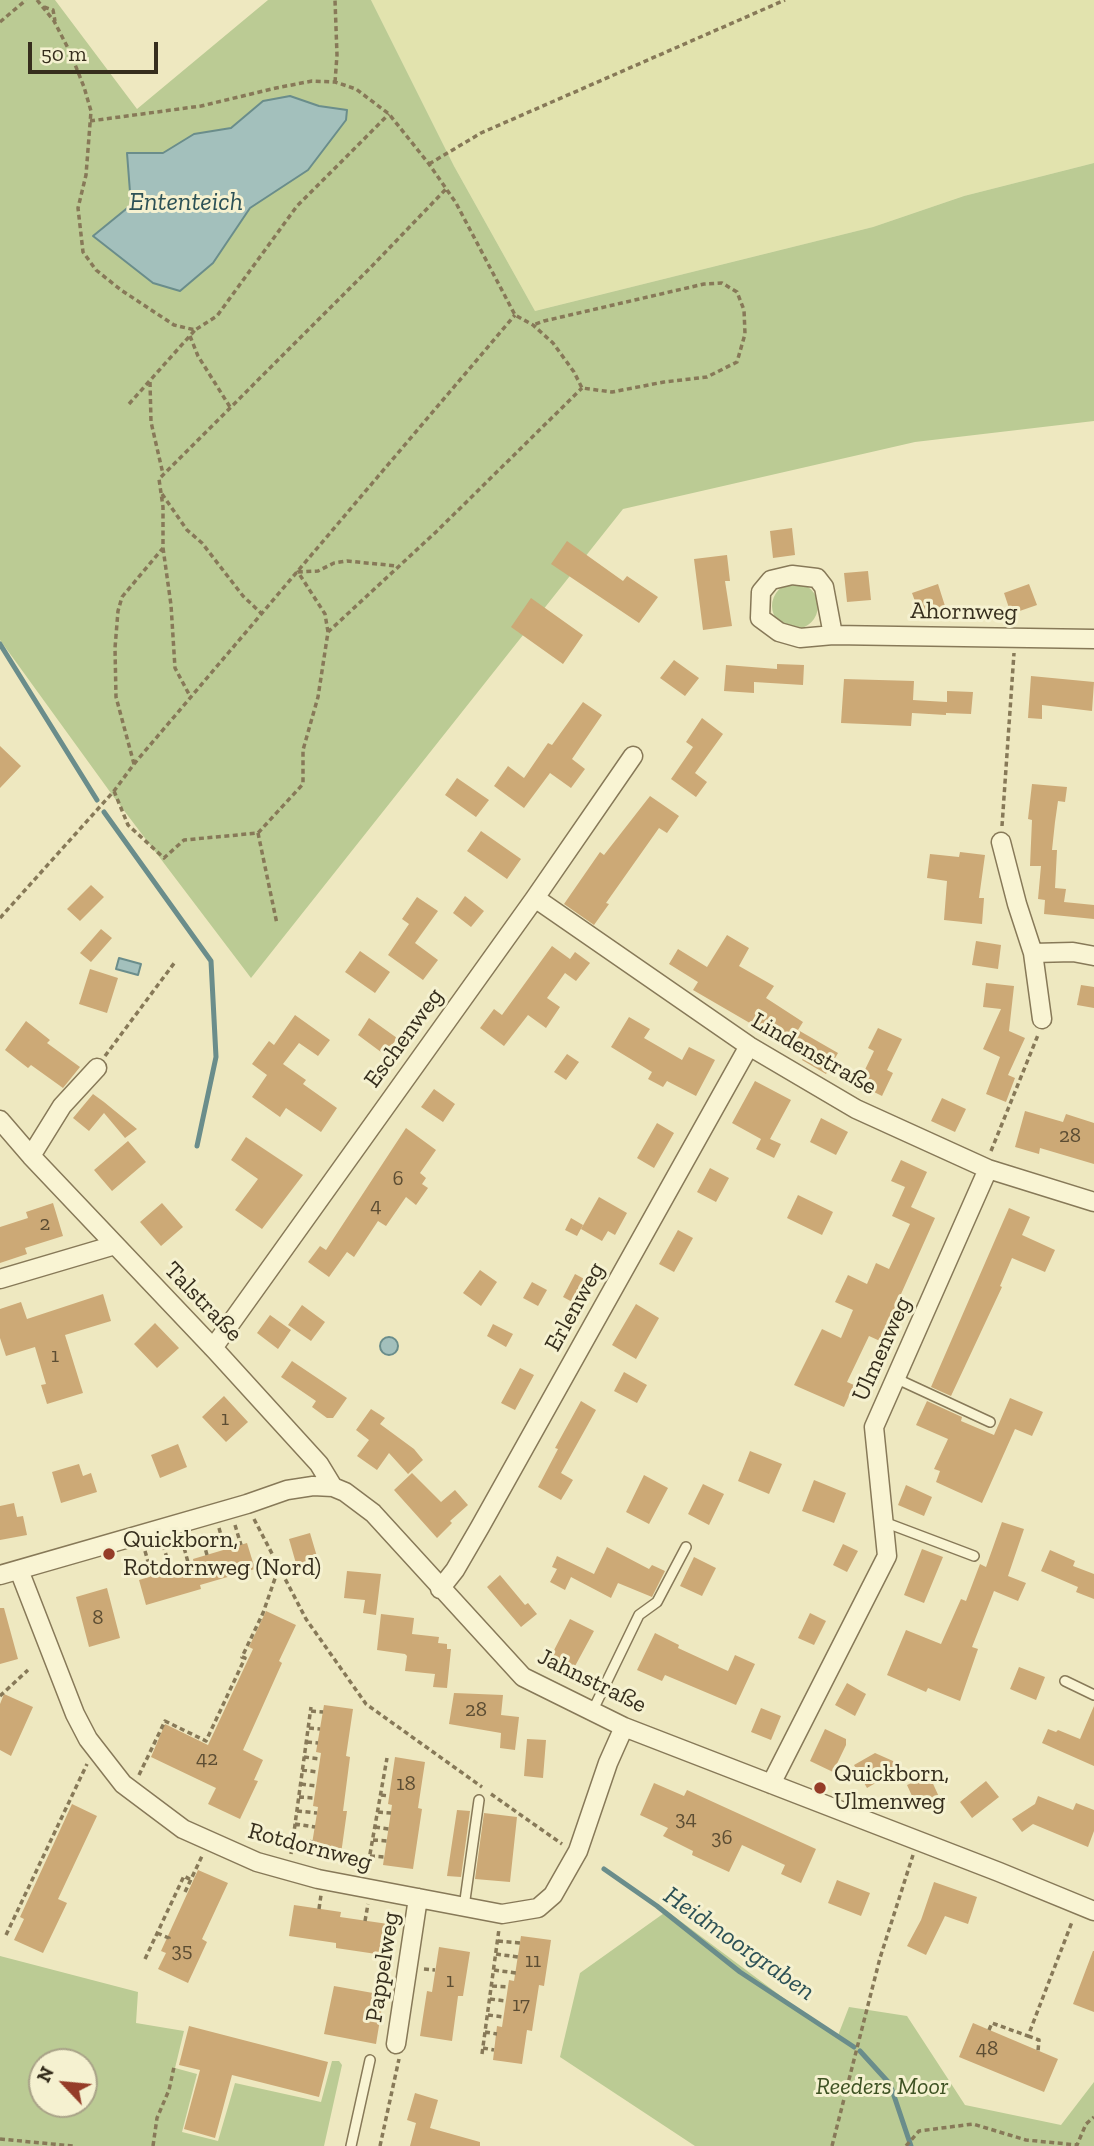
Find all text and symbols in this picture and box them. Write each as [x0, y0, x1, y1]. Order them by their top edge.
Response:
scale bar [32, 28, 161, 72]
text: 50 m [41, 41, 87, 66]
water label: Ententeich [129, 187, 243, 219]
street label: Ahornweg [910, 597, 1018, 627]
street label: Eschenweg [358, 982, 450, 1094]
street label: Lindenstraße [746, 1007, 882, 1101]
house number: 28 [1059, 1123, 1081, 1149]
house number: 6 [392, 1166, 404, 1192]
house number: 4 [370, 1193, 382, 1219]
house number: 2 [40, 1211, 50, 1237]
street label: Talstraße [158, 1256, 248, 1348]
street label: Erlenweg [539, 1257, 611, 1357]
street label: Ulmenweg [846, 1292, 918, 1406]
house number: 1 [51, 1343, 59, 1369]
house number: 1 [221, 1406, 229, 1432]
place label: Quickborn, Rotdornweg (Nord) [123, 1526, 321, 1582]
marker: Quickborn, Rotdornweg (Nord) [101, 1546, 117, 1562]
house number: 8 [92, 1605, 104, 1631]
street label: Jahnstraße [533, 1642, 651, 1720]
house number: 28 [465, 1697, 487, 1723]
house number: 42 [196, 1746, 218, 1772]
place label: Quickborn, Ulmenweg [834, 1760, 949, 1816]
house number: 18 [396, 1771, 416, 1797]
marker: Quickborn, Ulmenweg [812, 1780, 828, 1796]
house number: 34 [675, 1806, 697, 1832]
street label: Rotdornweg [245, 1817, 375, 1877]
house number: 36 [711, 1825, 733, 1851]
water label: Heidmoorgraben [657, 1880, 821, 2008]
street label: Pappelweg [360, 1910, 406, 2024]
house number: 35 [171, 1938, 193, 1964]
house number: 11 [525, 1948, 541, 1974]
house number: 1 [446, 1968, 454, 1994]
house number: 17 [512, 1992, 530, 2018]
house number: 48 [976, 2036, 998, 2062]
north arrow [28, 2048, 98, 2118]
text: N [32, 2063, 59, 2086]
park label: Reeders Moor [816, 2073, 948, 2101]

